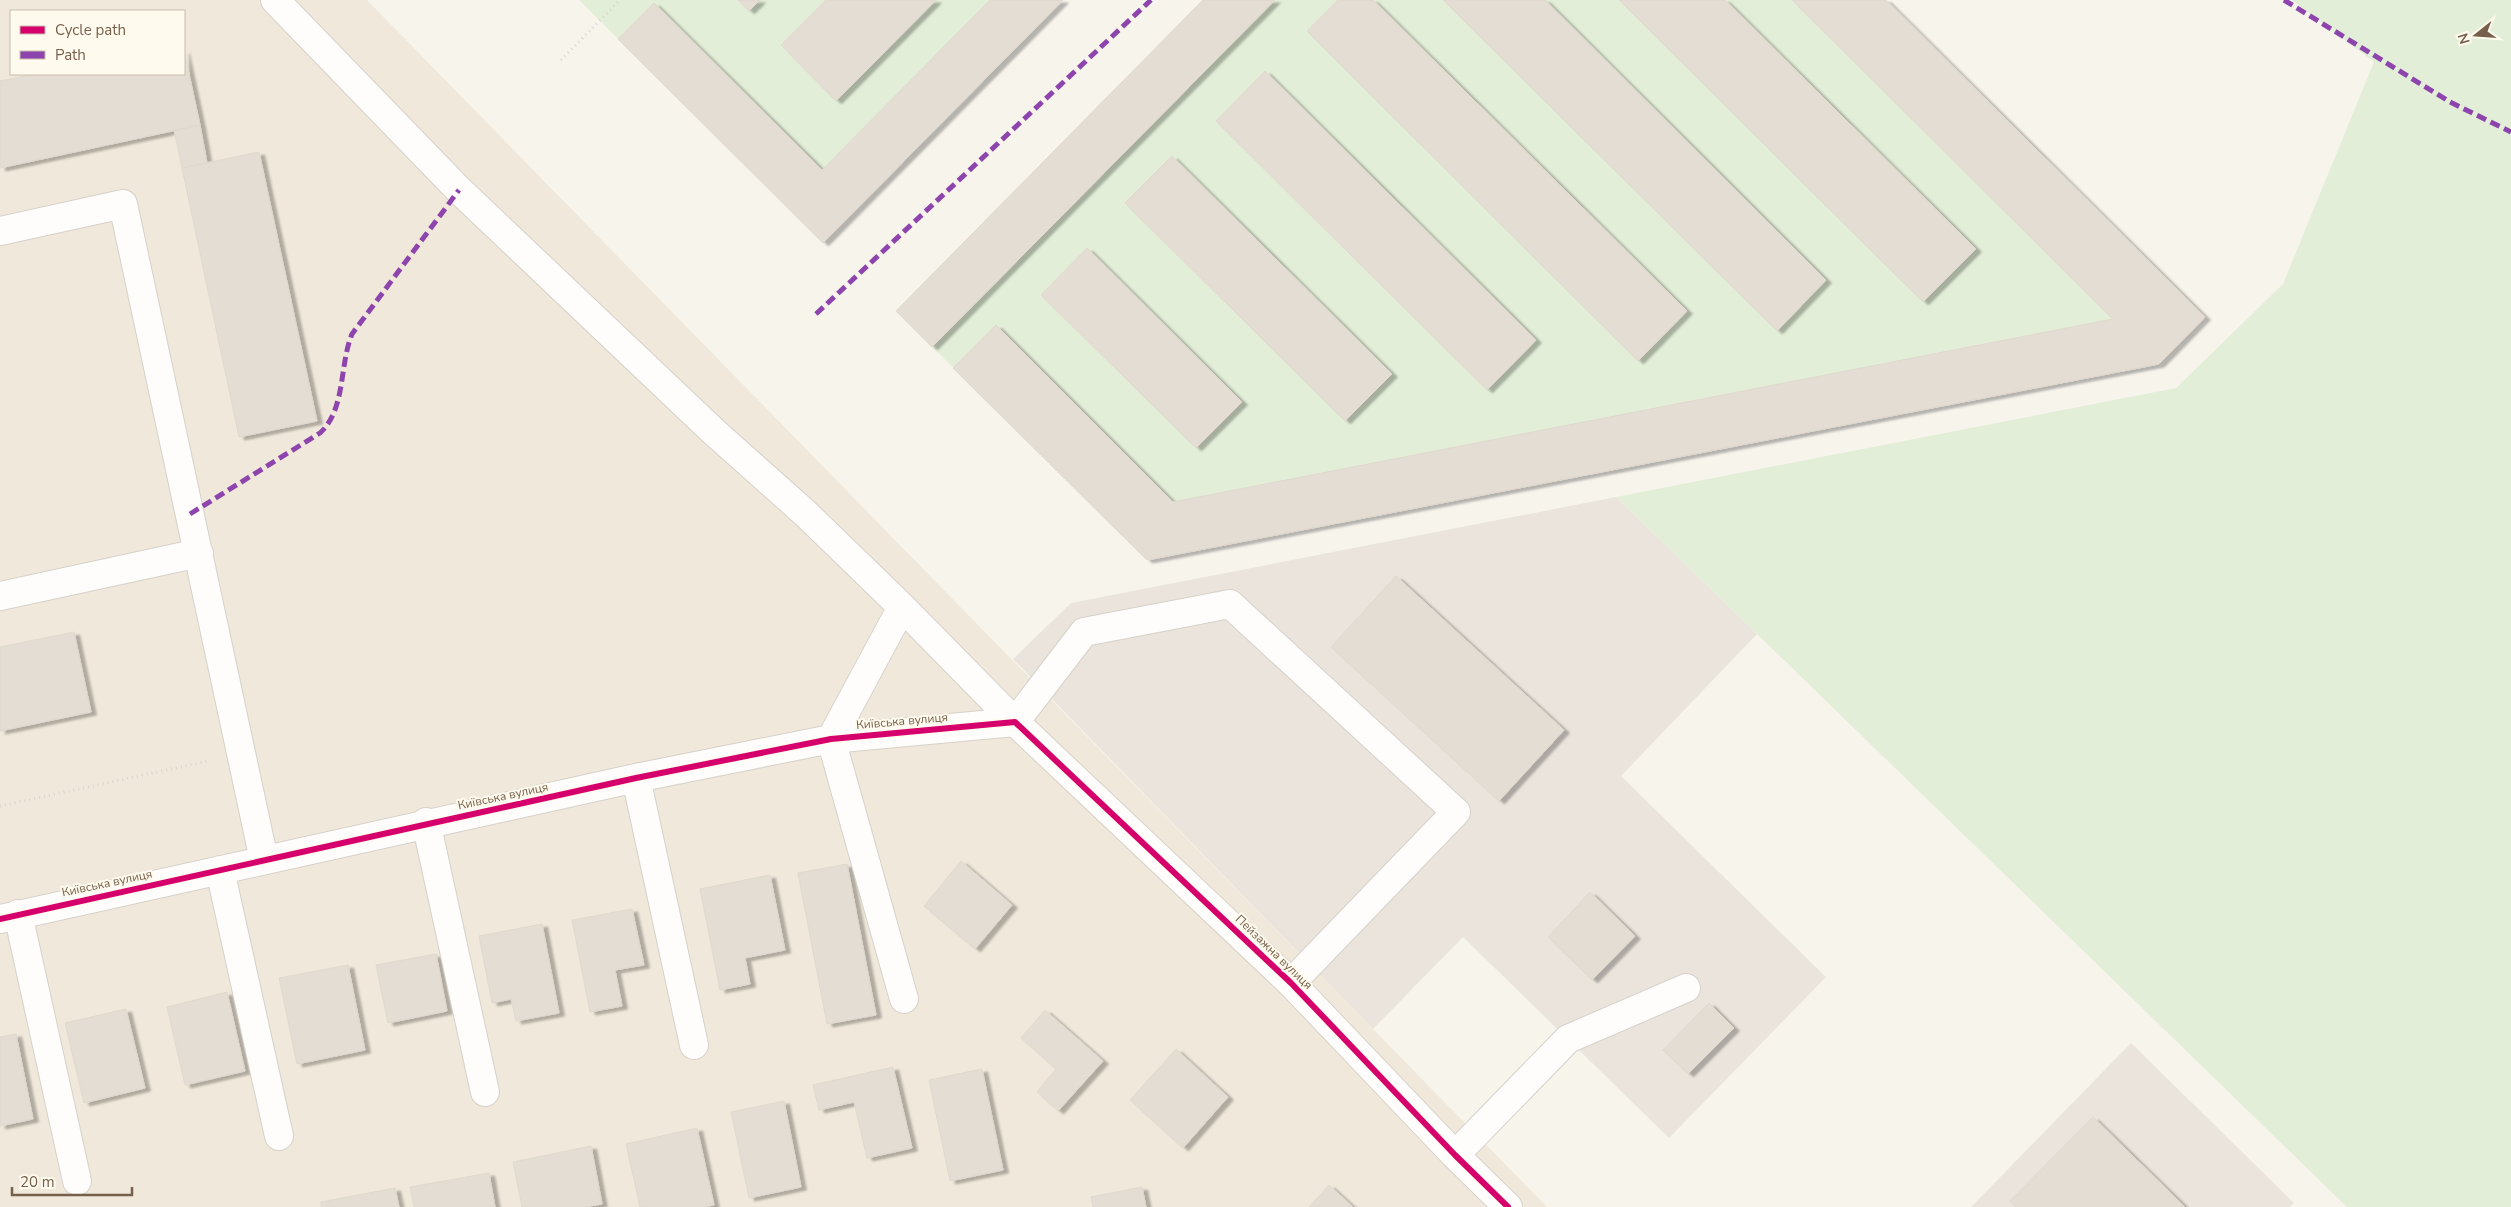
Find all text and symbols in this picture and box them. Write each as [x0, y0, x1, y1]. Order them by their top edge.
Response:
legend [10, 10, 185, 75]
north arrow [2451, 10, 2501, 60]
text: Cycle path [55, 20, 126, 40]
text: N [2453, 31, 2475, 46]
text: Path [55, 45, 86, 65]
street label: Київська вулиця [855, 709, 949, 733]
street label: Київська вулиця [456, 779, 550, 813]
street label: Київська вулиця [60, 866, 154, 900]
street label: Пейзажна вулиця [1232, 911, 1316, 993]
scale bar [12, 1164, 132, 1196]
text: 20 m [20, 1172, 55, 1192]

